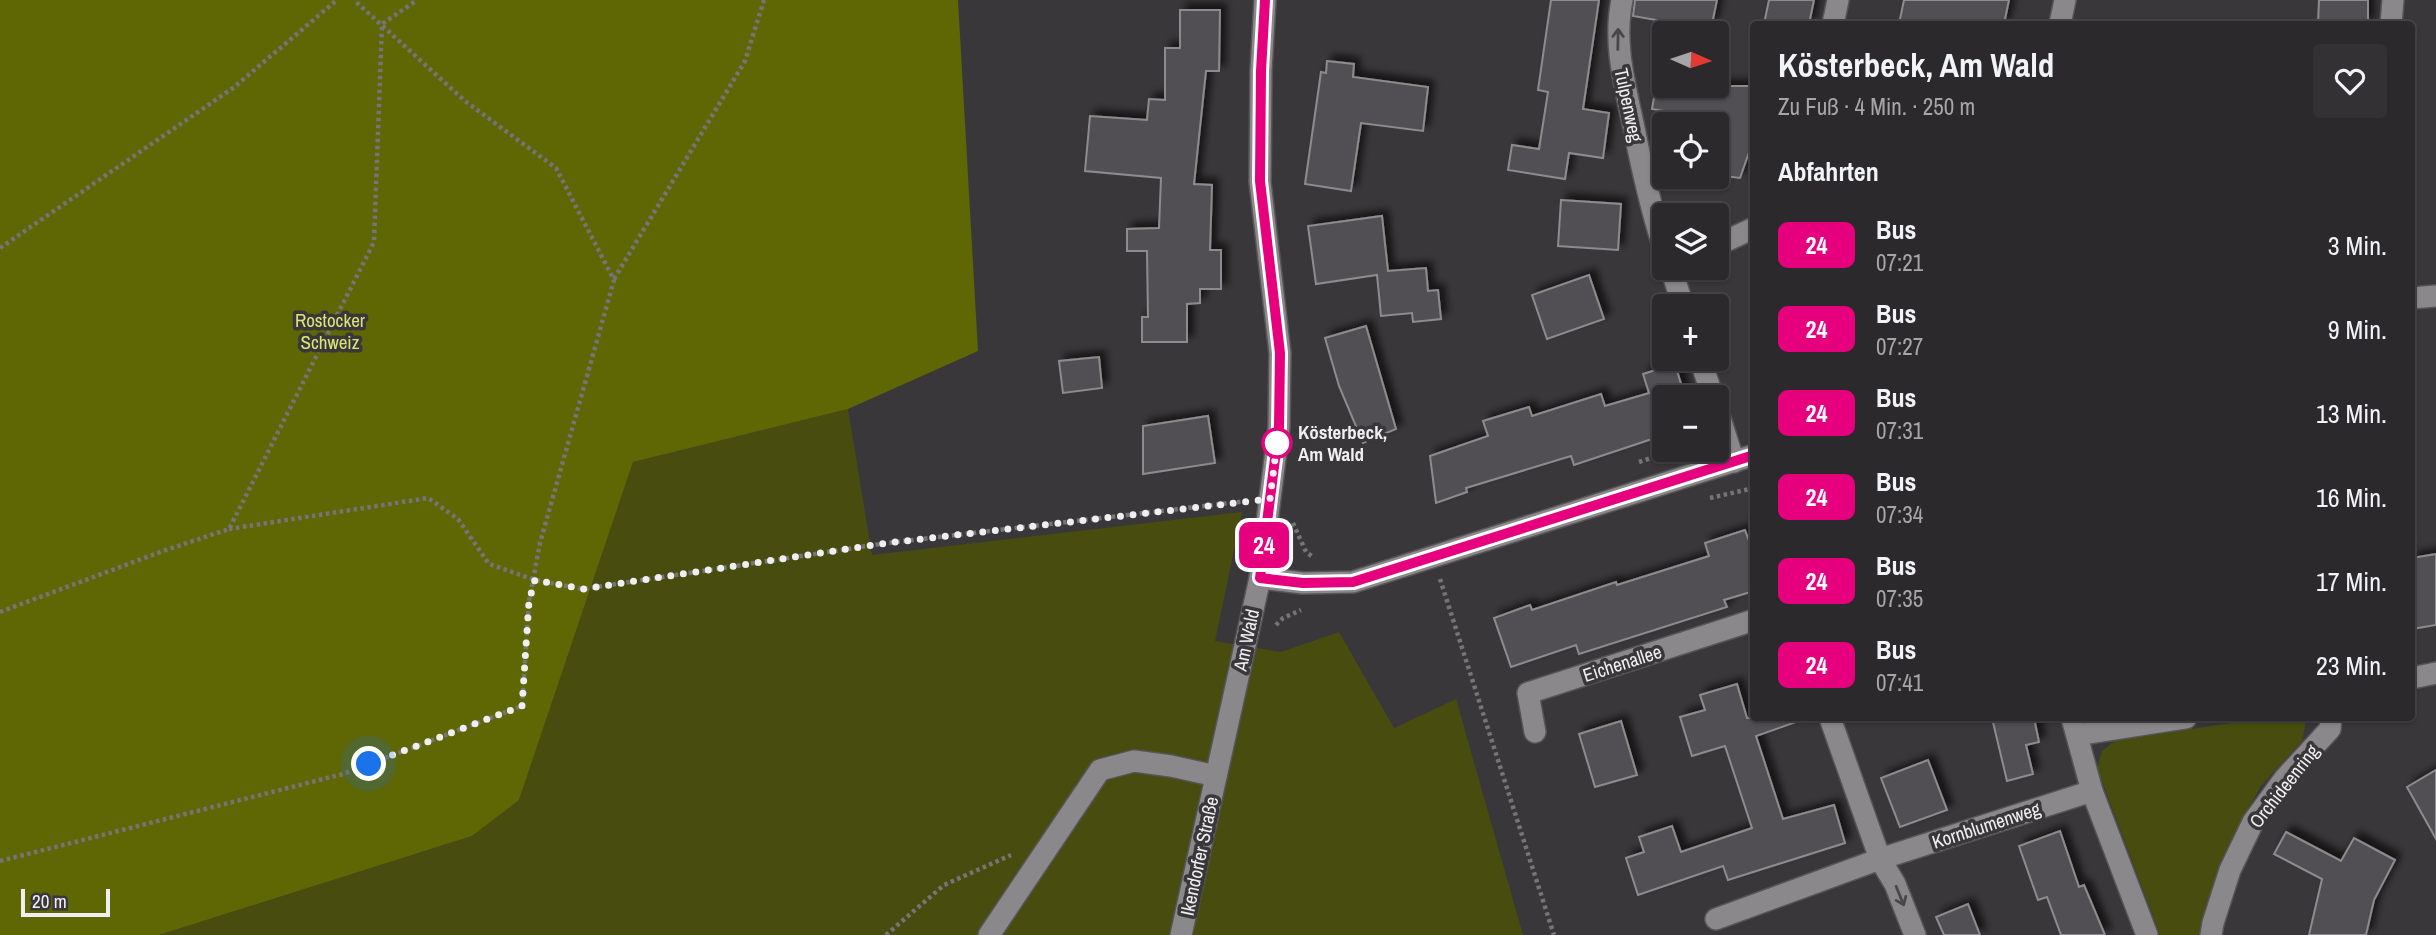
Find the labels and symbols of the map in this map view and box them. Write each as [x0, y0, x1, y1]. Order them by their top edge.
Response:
north arrow [1652, 21, 1729, 98]
one-way arrow [1611, 28, 1625, 51]
street label: Tulpenweg [1608, 66, 1650, 145]
park label: Rostocker Schweiz [295, 307, 366, 355]
place label: Kösterbeck, Am Wald [1298, 419, 1387, 467]
marker: Kösterbeck, Am Wald [1262, 428, 1292, 458]
line badge: 24 [1232, 522, 1296, 568]
street label: Am Wald [1227, 607, 1265, 674]
street label: Eichenallee [1579, 638, 1665, 688]
street label: Orchideenring [2243, 738, 2325, 833]
your location [351, 746, 386, 781]
street label: Ikendorfer Straße [1174, 794, 1224, 918]
street label: Kornblumenweg [1928, 795, 2044, 855]
one-way arrow [1894, 885, 1907, 906]
scale bar [21, 886, 110, 918]

